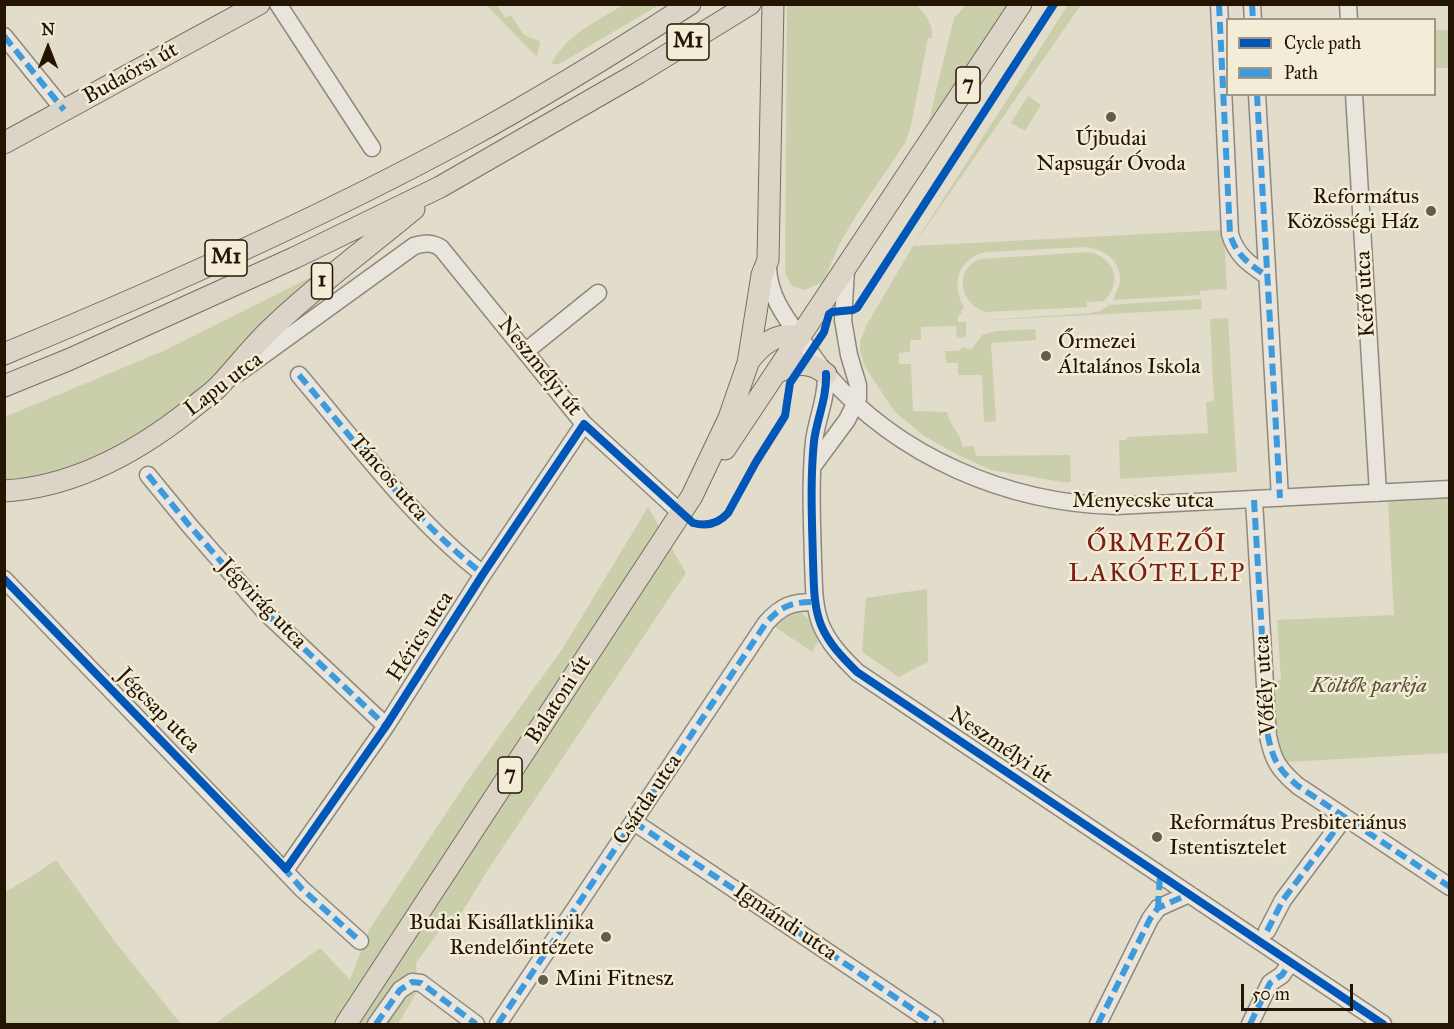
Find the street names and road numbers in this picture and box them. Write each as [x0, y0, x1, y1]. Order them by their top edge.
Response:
road number: M1 [667, 24, 709, 60]
street label: Budaörsi út [79, 37, 183, 111]
road number: 7 [956, 67, 980, 103]
road number: M1 [205, 240, 247, 276]
street label: Kérő utca [1351, 250, 1381, 338]
road number: 1 [312, 263, 332, 299]
street label: Neszmélyi út [491, 312, 587, 422]
street label: Lapu utca [180, 347, 268, 423]
street label: Táncos utca [343, 429, 433, 527]
street label: Menyecske utca [1072, 489, 1214, 515]
street label: Jégvirág utca [212, 553, 312, 655]
street label: Hérics utca [382, 587, 460, 687]
street label: Vőfély utca [1249, 634, 1283, 736]
street label: Balatoni út [521, 651, 597, 749]
street label: Jégcsap utca [111, 663, 205, 759]
street label: Neszmélyi út [943, 702, 1057, 790]
street label: Csárda utca [608, 750, 688, 850]
road number: 7 [498, 757, 522, 793]
street label: Igmándi utca [728, 879, 842, 967]

